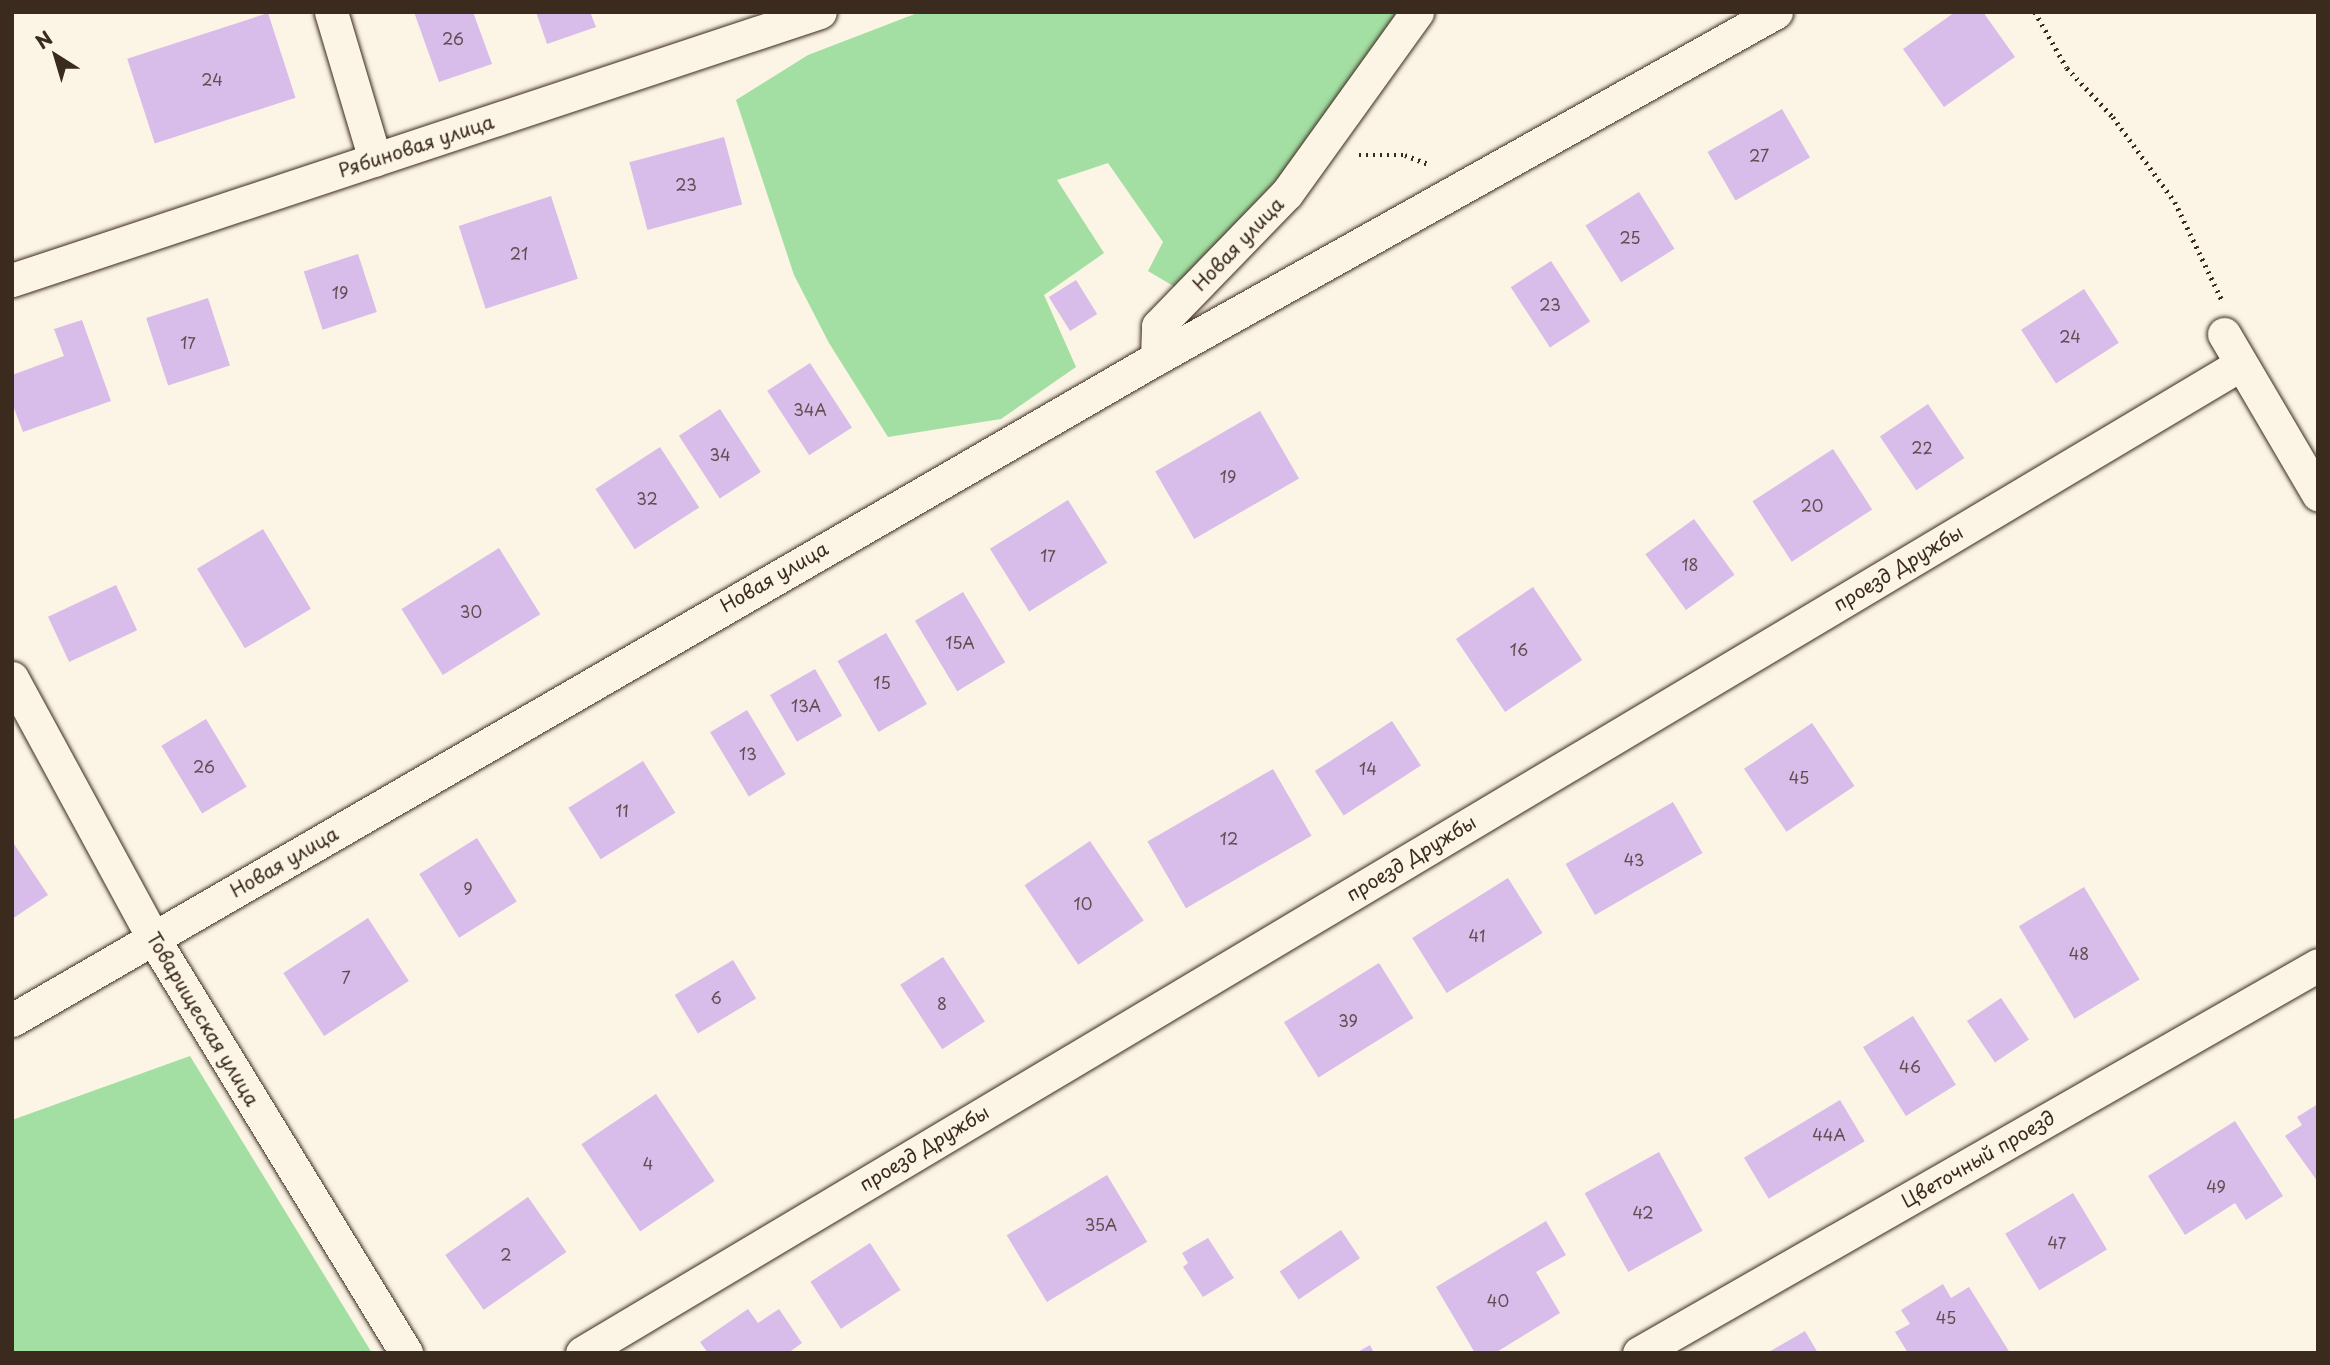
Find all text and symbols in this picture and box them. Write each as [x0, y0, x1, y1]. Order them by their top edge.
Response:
north arrow [21, 21, 91, 91]
text: N [29, 24, 58, 55]
house number: 26 [442, 28, 464, 48]
house number: 24 [201, 69, 223, 89]
street label: Рябиновая улица [335, 110, 497, 182]
house number: 27 [1749, 145, 1769, 165]
house number: 23 [675, 174, 697, 194]
street label: Новая улица [1188, 192, 1288, 296]
house number: 25 [1619, 227, 1641, 247]
house number: 21 [510, 243, 528, 263]
house number: 19 [332, 282, 348, 302]
house number: 23 [1539, 294, 1561, 314]
house number: 24 [2059, 326, 2081, 346]
house number: 17 [180, 332, 196, 352]
house number: 34А [793, 399, 827, 419]
house number: 22 [1911, 437, 1933, 457]
house number: 34 [709, 444, 731, 464]
house number: 19 [1220, 466, 1236, 486]
house number: 32 [636, 488, 658, 508]
house number: 20 [1801, 495, 1823, 515]
street label: проезд Дружбы [1829, 520, 1967, 616]
street label: Новая улица [716, 537, 832, 617]
house number: 17 [1040, 545, 1056, 565]
house number: 18 [1681, 554, 1699, 574]
house number: 30 [460, 601, 482, 621]
house number: 15А [945, 632, 975, 652]
house number: 16 [1510, 639, 1528, 659]
house number: 15 [873, 672, 891, 692]
house number: 13А [791, 695, 821, 715]
house number: 13 [739, 743, 757, 763]
house number: 26 [193, 756, 215, 776]
house number: 14 [1359, 758, 1377, 778]
house number: 45 [1789, 767, 1809, 787]
house number: 11 [615, 800, 629, 820]
street label: проезд Дружбы [1342, 810, 1480, 906]
street label: Новая улица [226, 822, 342, 902]
house number: 12 [1220, 828, 1238, 848]
house number: 43 [1624, 849, 1644, 869]
house number: 9 [463, 878, 473, 898]
house number: 10 [1074, 893, 1092, 913]
house number: 41 [1469, 925, 1485, 945]
street label: Товарищеская улица [142, 928, 264, 1110]
house number: 48 [2069, 943, 2089, 963]
house number: 7 [341, 967, 351, 987]
house number: 6 [710, 987, 722, 1007]
house number: 8 [937, 993, 947, 1013]
house number: 39 [1338, 1010, 1358, 1030]
house number: 46 [1899, 1056, 1921, 1076]
street label: проезд Дружбы [855, 1100, 993, 1196]
street label: Цветочный проезд [1897, 1106, 2059, 1212]
house number: 44А [1812, 1124, 1846, 1144]
house number: 4 [643, 1153, 653, 1173]
house number: 49 [2206, 1176, 2226, 1196]
house number: 42 [1632, 1202, 1654, 1222]
house number: 35А [1085, 1214, 1117, 1234]
house number: 47 [2048, 1232, 2066, 1252]
house number: 2 [500, 1244, 512, 1264]
house number: 40 [1487, 1290, 1509, 1310]
house number: 45 [1936, 1307, 1956, 1327]

